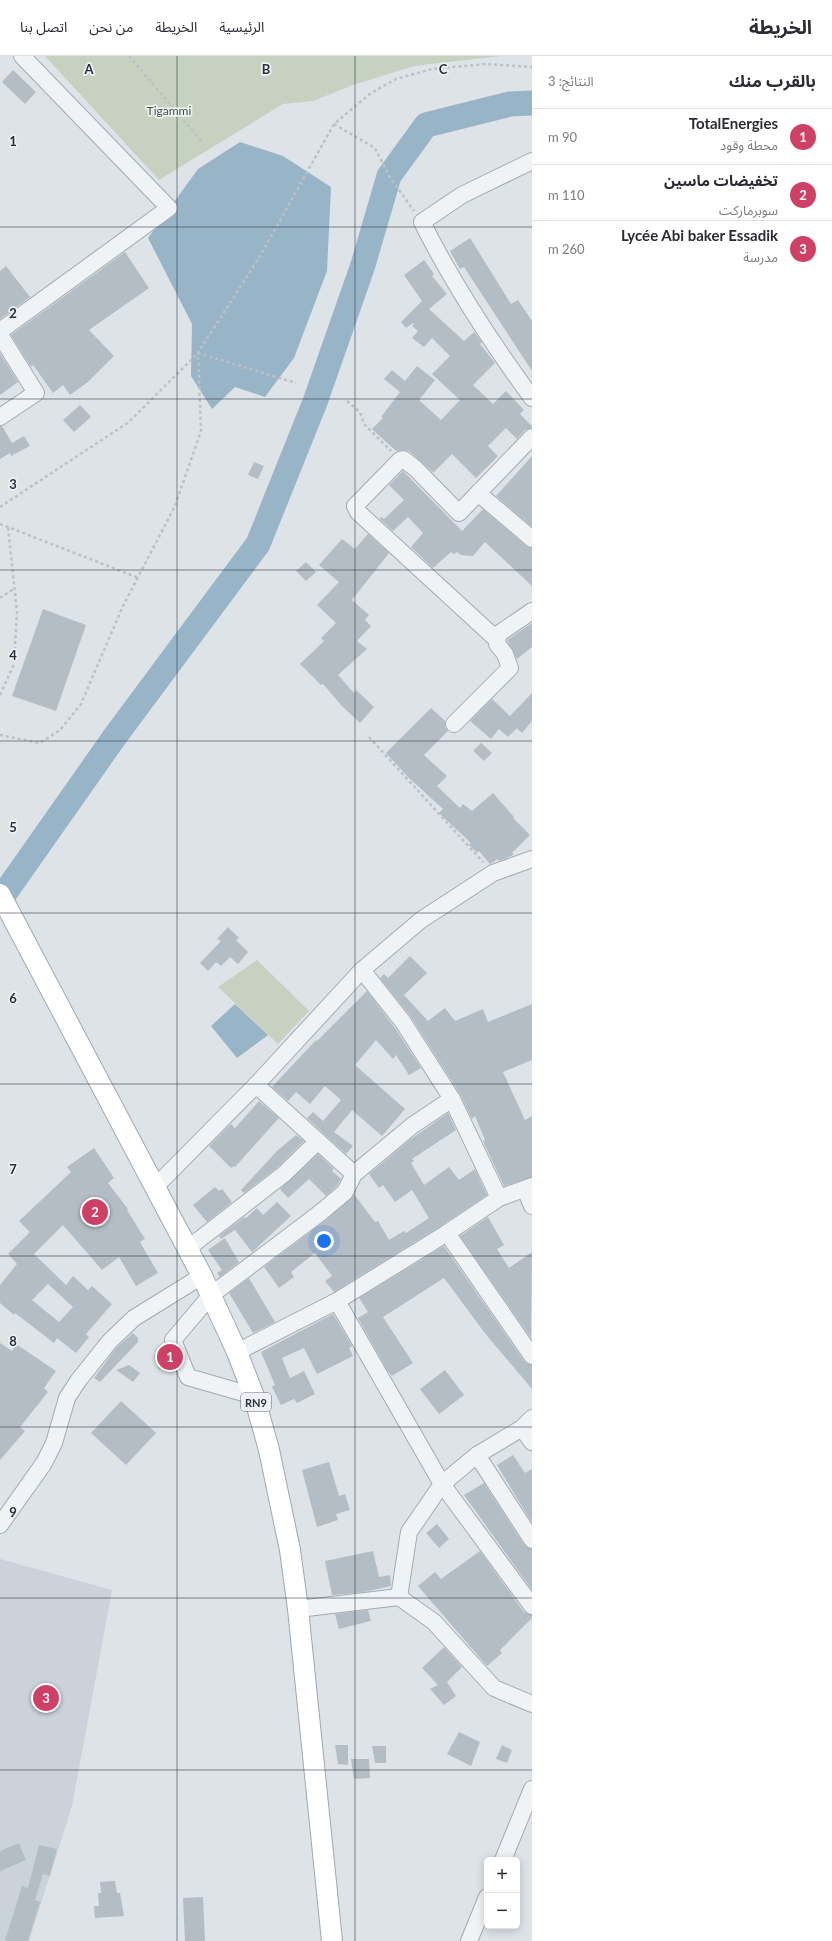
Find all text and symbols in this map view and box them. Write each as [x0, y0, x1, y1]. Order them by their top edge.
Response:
text: الخريطة [749, 15, 812, 38]
text: اتصل بنا [20, 18, 67, 35]
text: من نحن [89, 18, 133, 35]
text: الخريطة [155, 18, 197, 35]
text: الرئيسية [219, 18, 264, 35]
text: A [83, 61, 94, 77]
text: B [262, 61, 271, 77]
text: C [439, 61, 448, 77]
text: بالقرب منك [729, 70, 816, 91]
text: النتائج: 3 [548, 73, 594, 89]
park label: Tigammi [147, 103, 191, 118]
text: TotalEnergies [689, 114, 778, 132]
text: 90 m [548, 129, 577, 145]
text: 1 [799, 129, 807, 145]
text: 1 [9, 133, 17, 149]
text: محطة وقود [720, 137, 778, 153]
text: تخفيضات ماسين [664, 171, 778, 189]
text: 110 m [548, 187, 585, 203]
text: 2 [799, 187, 807, 203]
text: سوبرماركت [719, 202, 778, 218]
text: Lycée Abi baker Essadik [621, 226, 778, 244]
text: 260 m [548, 241, 585, 257]
text: 3 [799, 241, 807, 257]
text: مدرسة [743, 249, 778, 265]
text: 2 [9, 305, 17, 321]
text: 3 [9, 476, 17, 492]
text: 4 [9, 647, 17, 663]
text: 5 [9, 819, 17, 835]
text: 6 [9, 990, 17, 1006]
text: 7 [9, 1161, 17, 1177]
pin: 2 [82, 1197, 108, 1227]
your location [314, 1231, 334, 1251]
text: 8 [9, 1333, 17, 1349]
pin: 1 [157, 1342, 183, 1372]
road number: RN9 [241, 1393, 271, 1411]
text: 9 [9, 1504, 17, 1520]
pin: 3 [33, 1683, 59, 1713]
map controls [484, 1857, 520, 1929]
button: + [484, 1857, 520, 1893]
button: − [484, 1893, 520, 1929]

